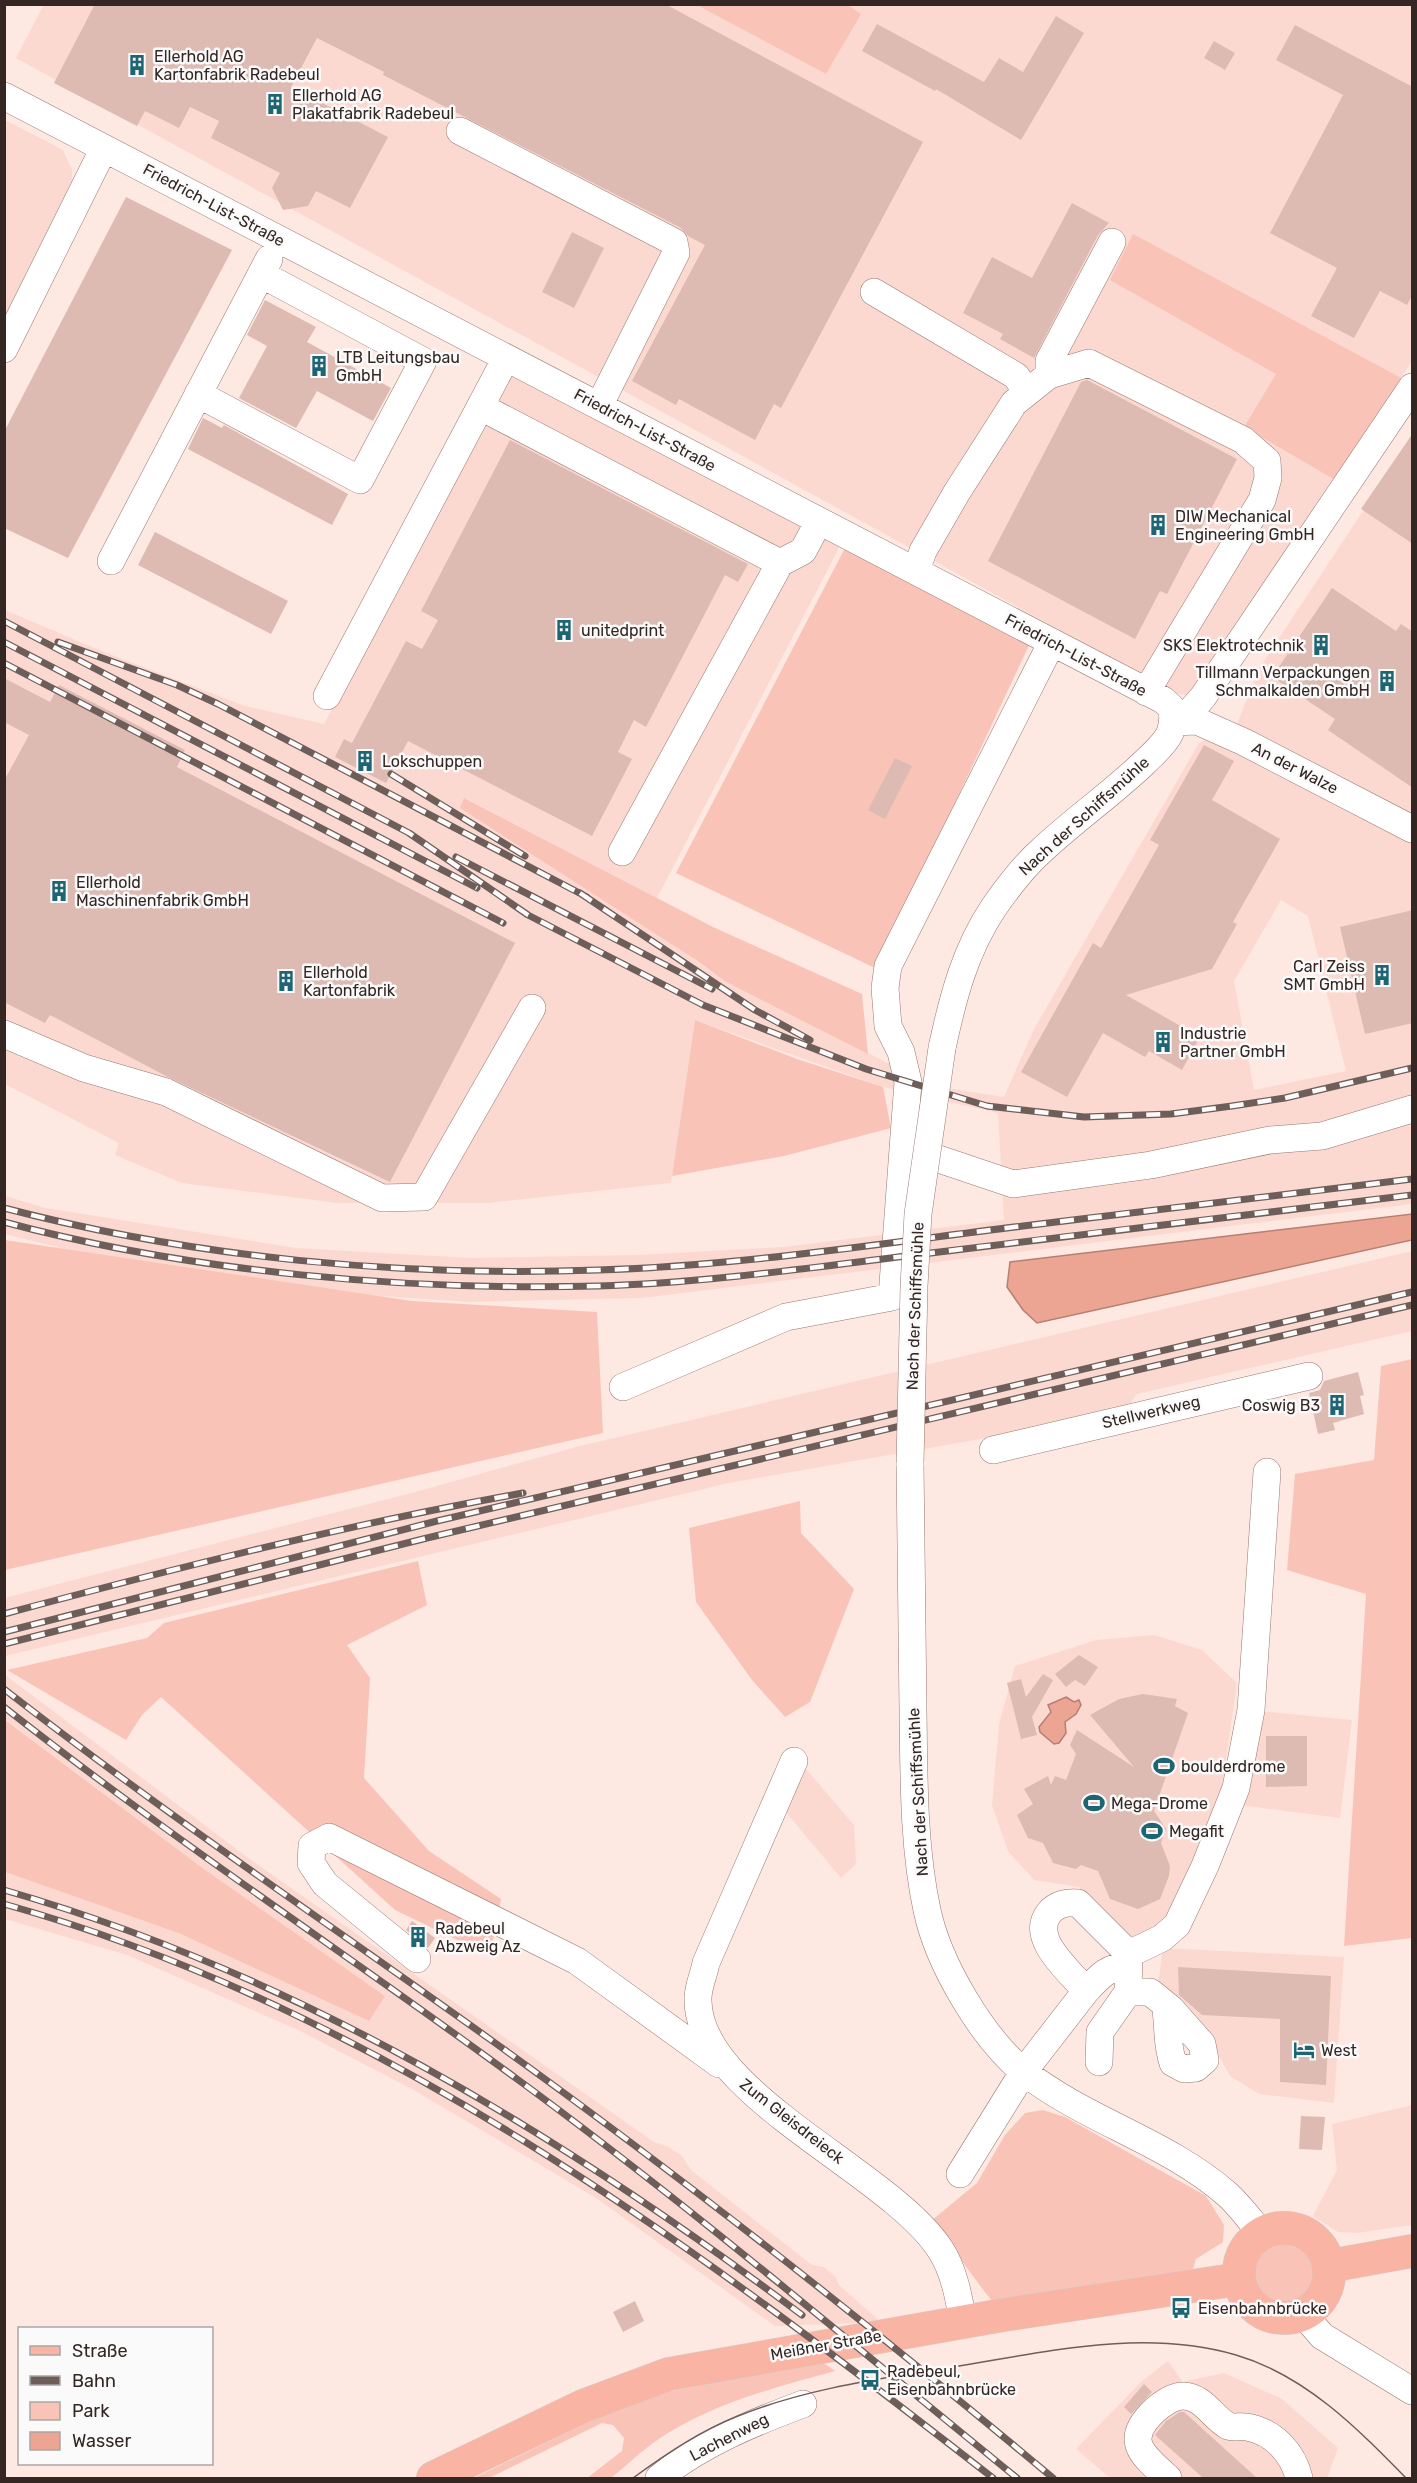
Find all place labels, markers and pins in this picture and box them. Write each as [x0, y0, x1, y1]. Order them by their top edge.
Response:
place label: Ellerhold AG Kartonfabrik Radebeul [154, 47, 320, 84]
building icon: Ellerhold AG Kartonfabrik Radebeul [125, 53, 149, 77]
place label: Ellerhold AG Plakatfabrik Radebeul [292, 86, 454, 123]
building icon: Ellerhold AG Plakatfabrik Radebeul [263, 92, 287, 116]
place label: LTB Leitungsbau GmbH [336, 348, 460, 385]
building icon: LTB Leitungsbau GmbH [307, 354, 331, 378]
place label: DIW Mechanical Engineering GmbH [1175, 507, 1315, 544]
building icon: DIW Mechanical Engineering GmbH [1146, 513, 1170, 537]
building icon: unitedprint [552, 618, 576, 642]
place label: unitedprint [581, 621, 664, 640]
building icon: SKS Elektrotechnik [1309, 633, 1333, 657]
place label: SKS Elektrotechnik [1163, 636, 1305, 655]
place label: Tillmann Verpackungen Schmalkalden GmbH [1196, 663, 1370, 700]
building icon: Tillmann Verpackungen Schmalkalden GmbH [1375, 669, 1399, 693]
building icon: Lokschuppen [353, 749, 377, 773]
place label: Lokschuppen [382, 752, 482, 771]
place label: Ellerhold Maschinenfabrik GmbH [76, 873, 249, 910]
building icon: Ellerhold Maschinenfabrik GmbH [47, 879, 71, 903]
place label: Carl Zeiss SMT GmbH [1283, 957, 1365, 994]
place label: Ellerhold Kartonfabrik [303, 963, 396, 1000]
building icon: Carl Zeiss SMT GmbH [1370, 963, 1394, 987]
building icon: Ellerhold Kartonfabrik [274, 969, 298, 993]
place label: Industrie Partner GmbH [1180, 1024, 1286, 1061]
building icon: Industrie Partner GmbH [1151, 1030, 1175, 1054]
building icon: Coswig B3 [1325, 1393, 1349, 1417]
place label: Coswig B3 [1242, 1396, 1320, 1415]
sports icon: boulderdrome [1152, 1754, 1176, 1778]
place label: boulderdrome [1181, 1757, 1285, 1776]
sports icon: Mega-Drome [1082, 1791, 1106, 1815]
place label: Mega-Drome [1111, 1794, 1208, 1813]
sports icon: Megafit [1140, 1819, 1164, 1843]
place label: Megafit [1169, 1822, 1224, 1841]
place label: Radebeul Abzweig Az [435, 1919, 521, 1956]
building icon: Radebeul Abzweig Az [406, 1925, 430, 1949]
hotel icon: West [1292, 2038, 1316, 2062]
place label: West [1321, 2041, 1357, 2060]
bus stop icon: Eisenbahnbrücke [1169, 2296, 1193, 2320]
place label: Eisenbahnbrücke [1198, 2299, 1327, 2318]
place label: Radebeul, Eisenbahnbrücke [887, 2362, 1016, 2399]
bus stop icon: Radebeul, Eisenbahnbrücke [858, 2368, 882, 2392]

